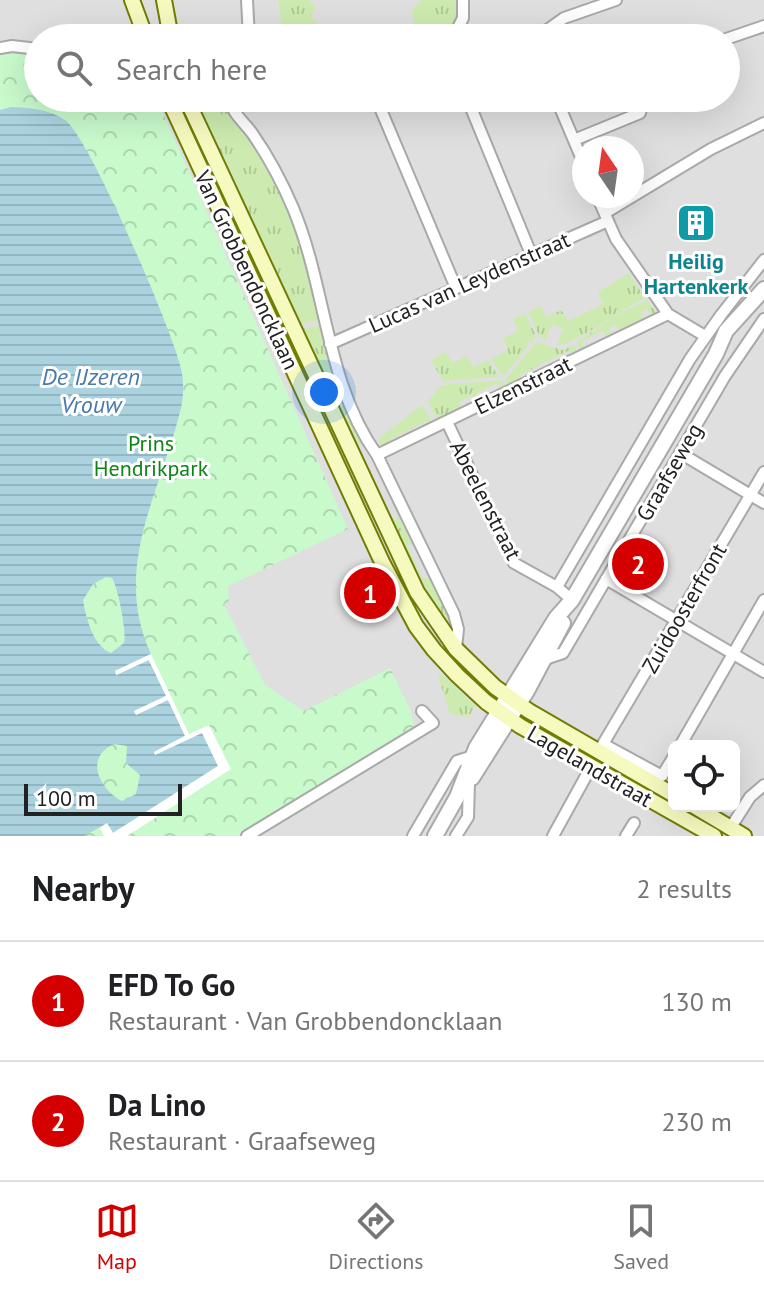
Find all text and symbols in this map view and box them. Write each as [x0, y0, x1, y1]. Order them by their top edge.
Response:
search box [24, 24, 740, 112]
icon: search [52, 46, 96, 90]
text: Search here [116, 49, 267, 88]
north arrow [572, 136, 644, 208]
street label: Van Grobbendoncklaan [188, 165, 305, 374]
building icon: Heilig Hartenkerk [675, 202, 717, 244]
street label: Lucas van Leydenstraat [364, 225, 574, 339]
place label: Heilig Hartenkerk [644, 247, 748, 300]
street label: Elzenstraat [470, 349, 577, 420]
water label: De IJzeren Vrouw [42, 361, 140, 420]
your location [304, 372, 344, 412]
street label: Graafseweg [630, 418, 708, 526]
park label: Prins Hendrikpark [94, 429, 209, 482]
street label: Abeelenstraat [444, 436, 528, 565]
pin: 2 [612, 534, 664, 594]
street label: Zuidoosterfront [635, 537, 733, 678]
pin: 1 [344, 563, 396, 623]
street label: Lagelandstraat [523, 719, 658, 813]
map controls [668, 740, 740, 812]
button: locate [668, 740, 740, 812]
scale bar [24, 780, 182, 816]
text: 100 m [36, 784, 96, 812]
text: Nearby [32, 866, 134, 910]
text: 2 results [637, 872, 732, 905]
text: EFD To Go [108, 965, 235, 1004]
text: 1 [51, 985, 65, 1018]
text: 130 m [661, 985, 732, 1018]
text: Restaurant · Van Grobbendoncklaan [108, 1004, 503, 1037]
text: Da Lino [108, 1085, 206, 1124]
text: 2 [51, 1105, 65, 1138]
text: 230 m [661, 1105, 732, 1138]
text: Restaurant · Graafseweg [108, 1124, 376, 1157]
tab: Map [95, 1199, 139, 1275]
tab: Directions [328, 1199, 424, 1275]
tab: Saved [613, 1199, 669, 1275]

